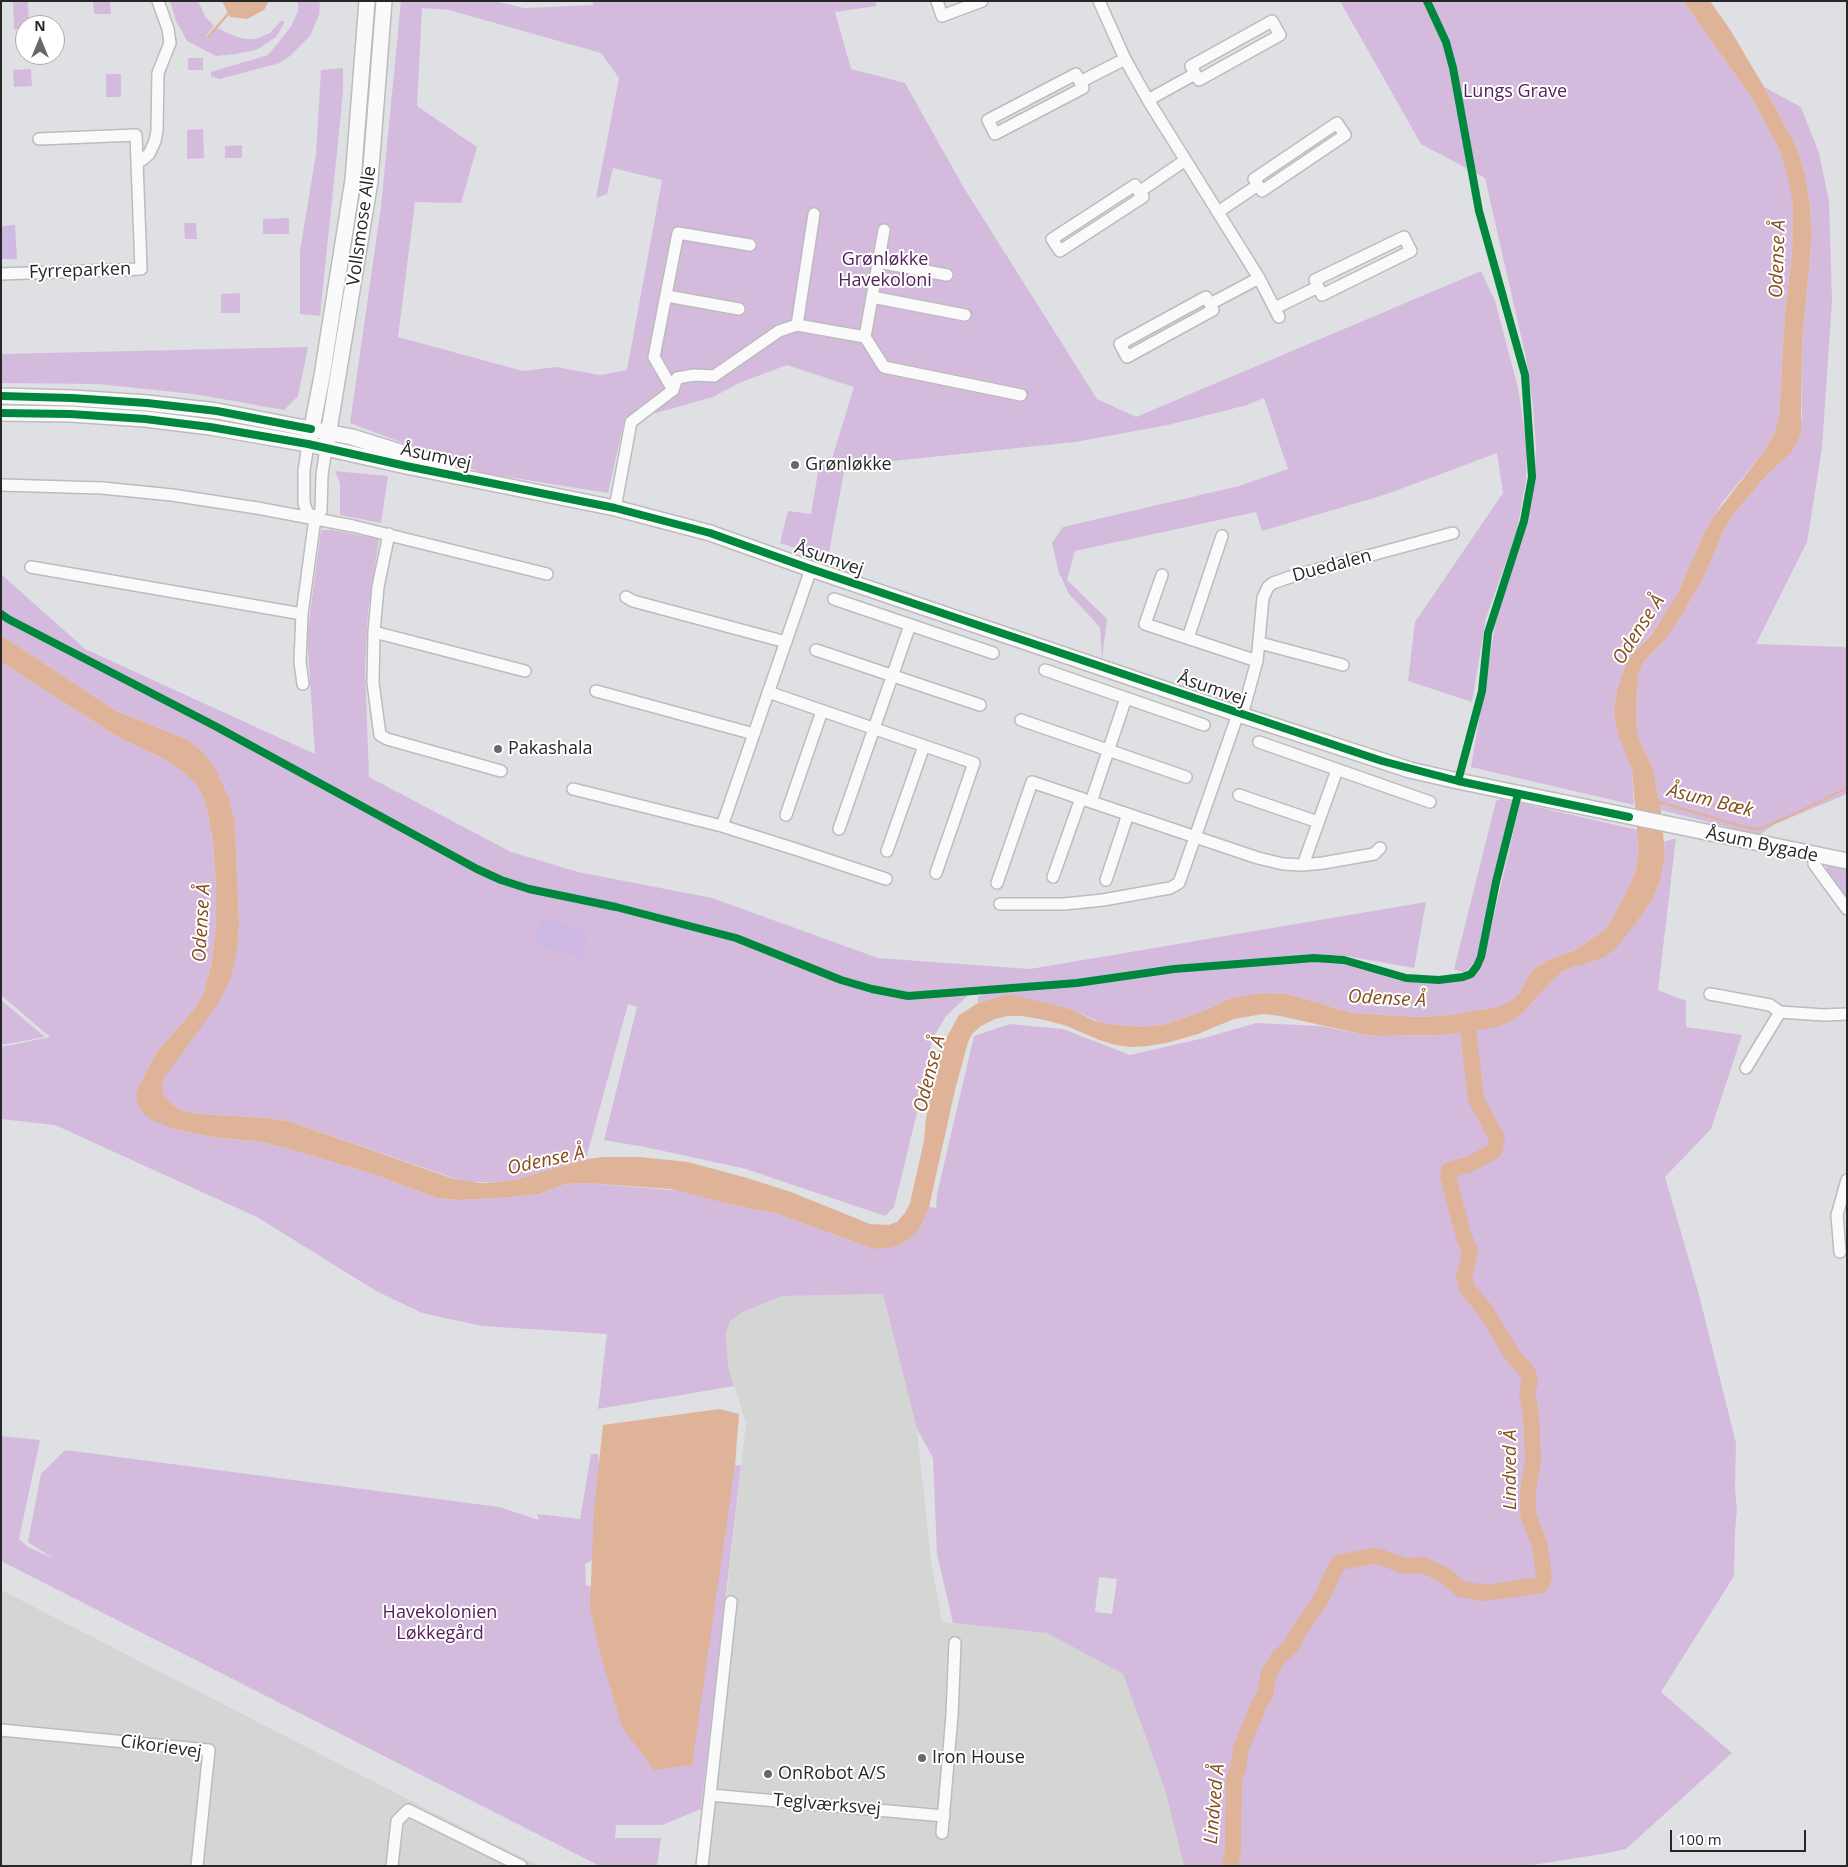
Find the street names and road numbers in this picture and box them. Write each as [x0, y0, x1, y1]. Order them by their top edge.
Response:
street label: Vollsmose Alle [343, 165, 381, 287]
street label: Fyrreparken [29, 258, 131, 284]
street label: Åsumvej [399, 439, 473, 475]
street label: Åsumvej [792, 537, 866, 581]
street label: Duedalen [1290, 545, 1374, 587]
street label: Åsumvej [1175, 667, 1249, 711]
street label: Åsum Bygade [1704, 823, 1820, 867]
street label: Cikorievej [119, 1731, 203, 1763]
street label: Teglværksvej [772, 1790, 882, 1820]

